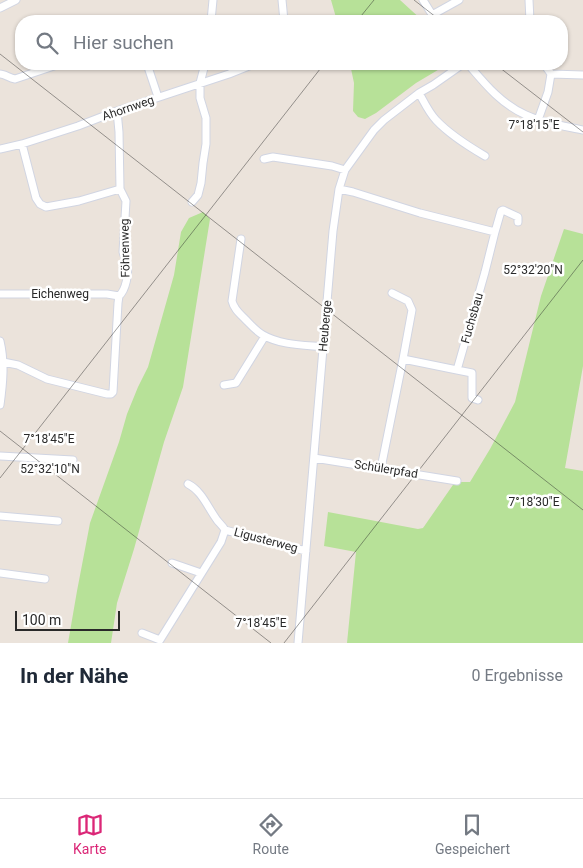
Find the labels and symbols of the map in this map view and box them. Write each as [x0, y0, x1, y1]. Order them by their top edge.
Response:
street label: Ahornweg [100, 93, 156, 123]
text: 7°18'15"E [509, 118, 560, 132]
street label: Föhrenweg [117, 218, 133, 278]
text: 52°32'20"N [503, 263, 563, 277]
street label: Eichenweg [31, 287, 89, 301]
street label: Fuchsbau [458, 291, 486, 345]
street label: Heuberge [316, 300, 334, 352]
text: 7°18'45"E [24, 432, 75, 446]
street label: Schülerpfad [353, 457, 419, 481]
text: 52°32'10"N [20, 462, 80, 476]
text: 7°18'30"E [509, 495, 560, 509]
street label: Ligusterweg [233, 525, 299, 555]
scale bar [15, 608, 120, 631]
text: 7°18'45"E [236, 616, 287, 630]

